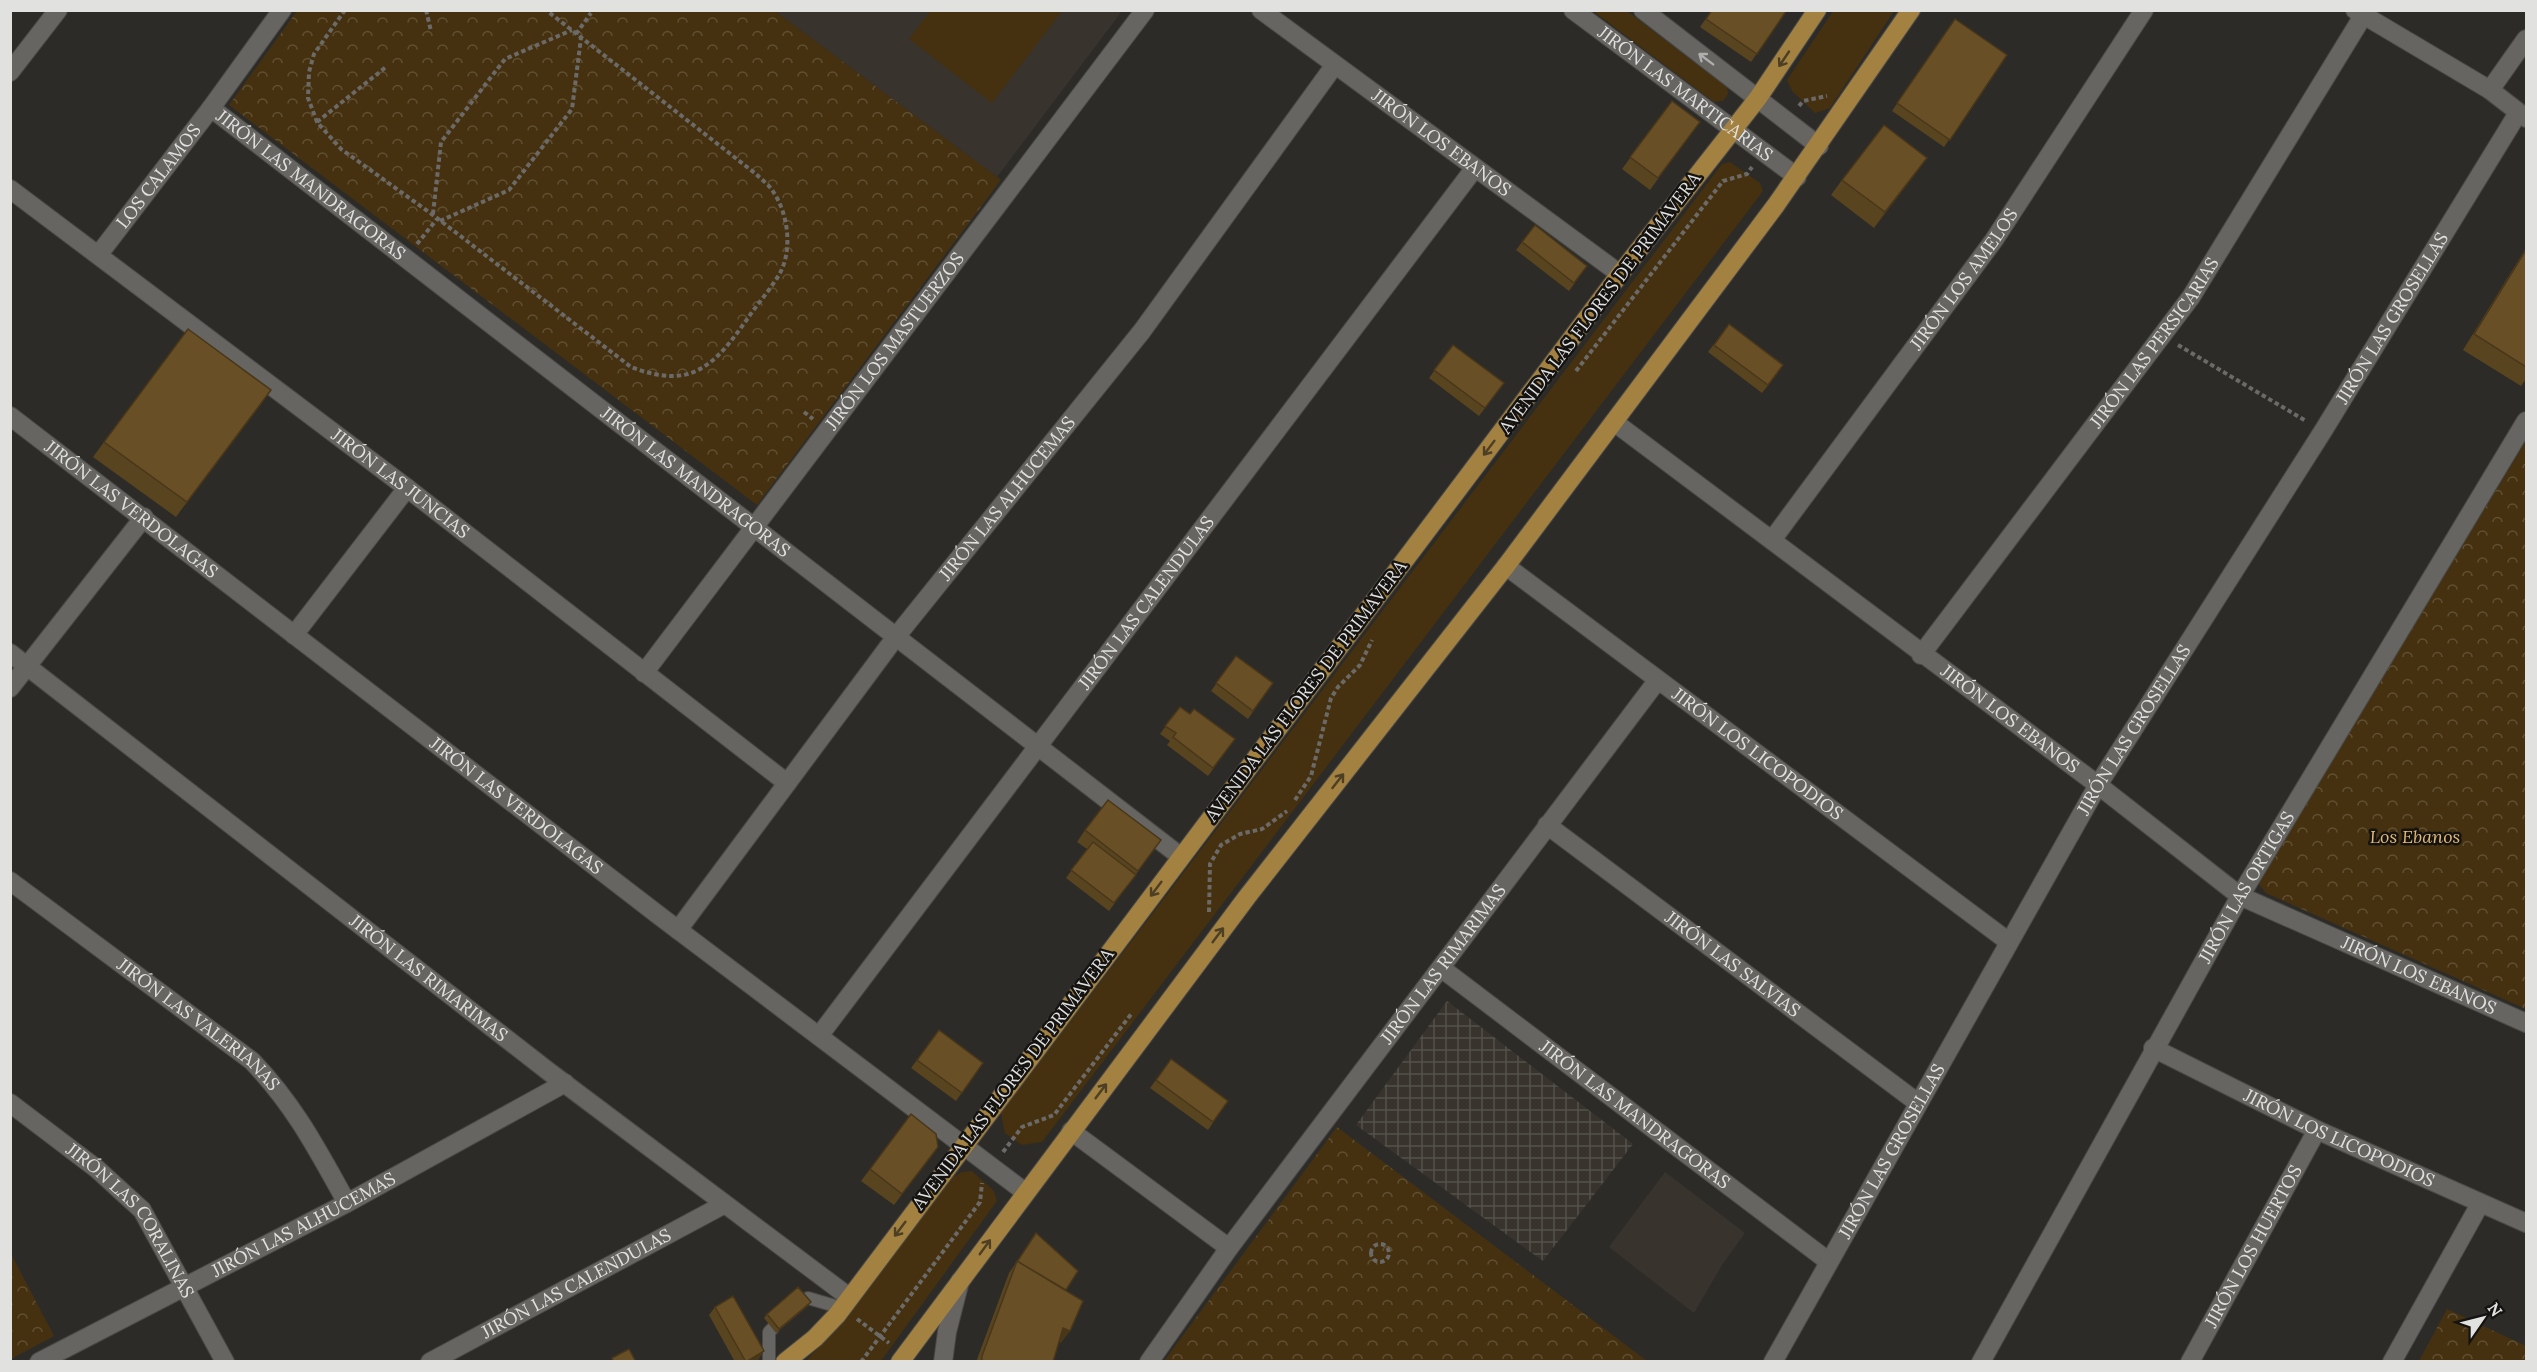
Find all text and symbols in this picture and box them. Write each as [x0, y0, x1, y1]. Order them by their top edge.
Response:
street label: JIRÓN LAS MARTICARIAS [1593, 20, 1778, 166]
one-way arrow [1778, 50, 1790, 66]
one-way arrow [1699, 53, 1715, 65]
street label: JIRÓN LOS EBANOS [1367, 83, 1516, 201]
street label: JIRÓN LAS MANDRAGORAS [211, 104, 410, 265]
street label: LOS CALAMOS [111, 119, 206, 233]
street label: AVENIDA LAS FLORES DE PRIMAVERA [1493, 167, 1706, 439]
street label: JIRÓN LOS AMELOS [1904, 204, 2023, 355]
street label: JIRÓN LAS GROSELLAS [2330, 228, 2453, 409]
street label: JIRÓN LOS MASTUERZOS [819, 247, 969, 435]
street label: JIRÓN LAS PERSICARIAS [2084, 253, 2224, 433]
street label: JIRÓN LAS MANDRAGORAS [596, 401, 795, 562]
street label: JIRÓN LAS ALHUCEMAS [933, 411, 1080, 586]
street label: JIRÓN LAS JUNCIAS [326, 423, 474, 543]
street label: JIRÓN LAS VERDOLAGAS [40, 434, 223, 583]
one-way arrow [1482, 440, 1495, 456]
street label: JIRÓN LAS CALENDULAS [1072, 511, 1219, 695]
street label: AVENIDA LAS FLORES DE PRIMAVERA [1199, 555, 1412, 827]
street label: JIRÓN LAS GROSELLAS [2071, 640, 2195, 820]
street label: JIRÓN LOS EBANOS [1936, 659, 2084, 778]
street label: JIRÓN LOS LICOPODIOS [1667, 682, 1848, 825]
street label: JIRÓN LAS VERDOLAGAS [425, 731, 608, 879]
one-way arrow [1331, 773, 1344, 789]
street label: JIRÓN LAS ORTIGAS [2193, 807, 2299, 968]
park label: Los Ebanos [2370, 825, 2460, 848]
street label: JIRÓN LAS RIMARIMAS [1375, 879, 1511, 1049]
one-way arrow [1150, 880, 1162, 896]
street label: JIRÓN LAS SALVIAS [1660, 905, 1805, 1022]
street label: JIRÓN LAS RIMARIMAS [344, 909, 513, 1046]
one-way arrow [1212, 927, 1225, 943]
street label: JIRÓN LOS EBANOS [2337, 930, 2500, 1019]
street label: AVENIDA LAS FLORES DE PRIMAVERA [906, 943, 1119, 1215]
street label: JIRÓN LAS VALERIANAS [112, 952, 285, 1095]
street label: JIRÓN LAS MANDRAGORAS [1534, 1034, 1735, 1194]
street label: JIRÓN LAS GROSELLAS [1832, 1059, 1950, 1243]
one-way arrow [1095, 1083, 1107, 1099]
street label: JIRÓN LOS LICOPODIOS [2239, 1083, 2438, 1192]
street label: JIRÓN LAS CORALINAS [61, 1137, 200, 1302]
street label: JIRÓN LOS HUERTOS [2199, 1161, 2307, 1332]
street label: JIRÓN LAS ALHUCEMAS [206, 1167, 399, 1282]
one-way arrow [894, 1221, 906, 1237]
street label: JIRÓN LAS CALENDULAS [476, 1223, 675, 1344]
one-way arrow [979, 1240, 991, 1256]
north arrow [2453, 1288, 2513, 1348]
text: N [2484, 1299, 2507, 1320]

